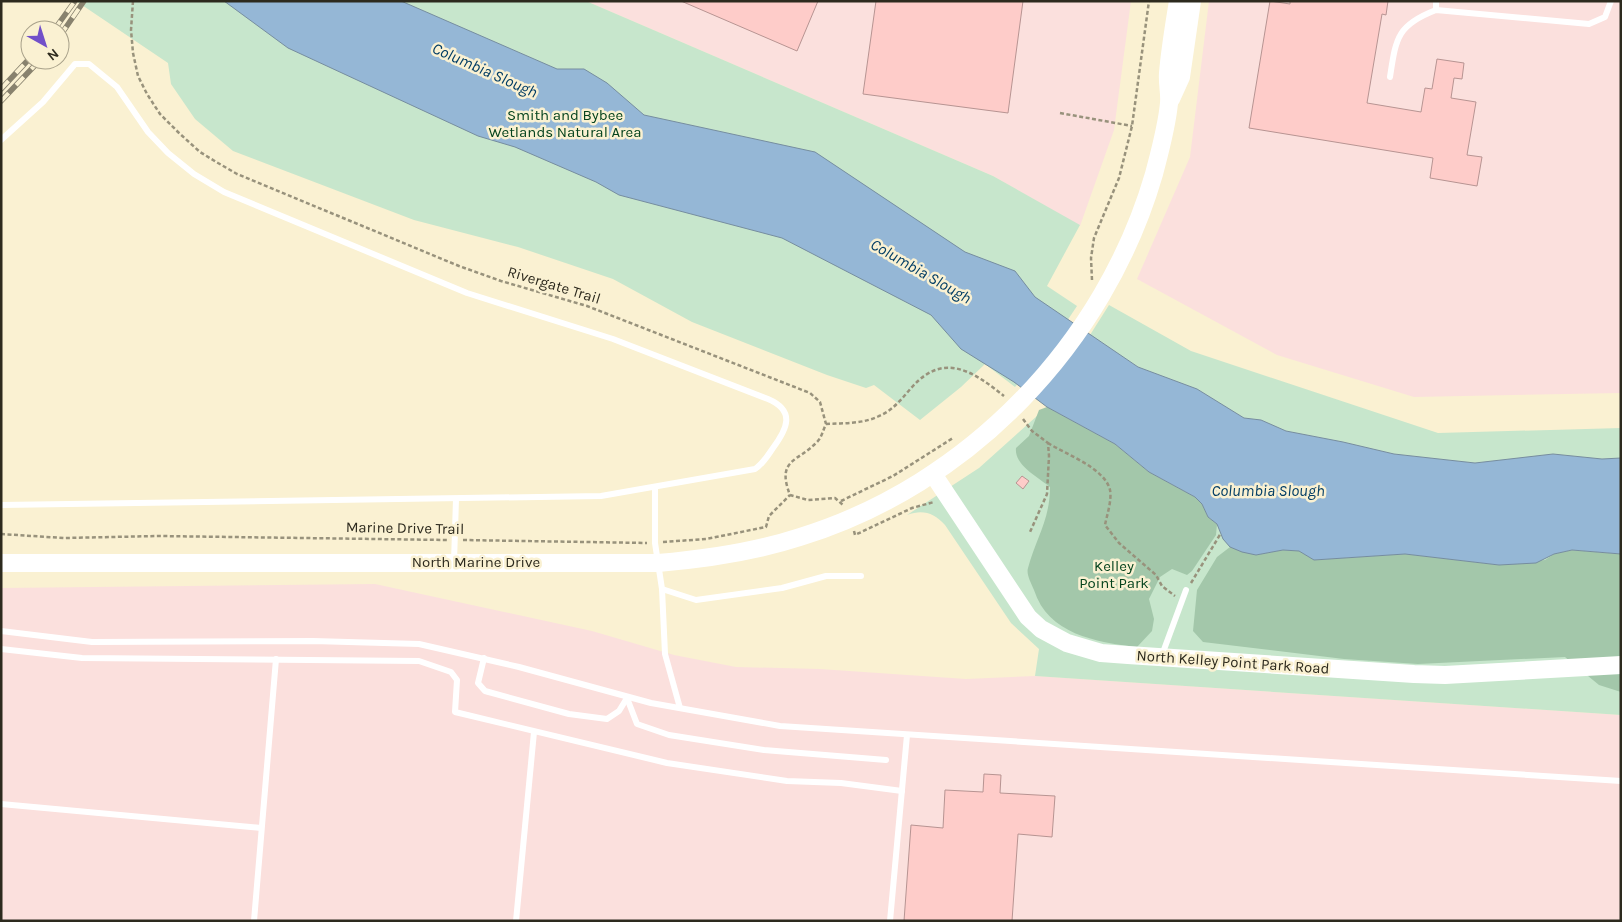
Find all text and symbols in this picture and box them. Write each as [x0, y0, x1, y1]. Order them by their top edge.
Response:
north arrow [20, 20, 70, 70]
water label: Columbia Slough [429, 38, 541, 102]
text: N [44, 45, 62, 64]
park label: Smith and Bybee Wetlands Natural Area [489, 106, 641, 141]
water label: Columbia Slough [867, 234, 975, 308]
street label: Rivergate Trail [505, 262, 603, 308]
water label: Columbia Slough [1211, 481, 1325, 500]
street label: Marine Drive Trail [346, 518, 464, 538]
street label: North Marine Drive [412, 553, 540, 571]
park label: Kelley Point Park [1079, 557, 1149, 592]
street label: North Kelley Point Park Road [1136, 646, 1330, 678]

